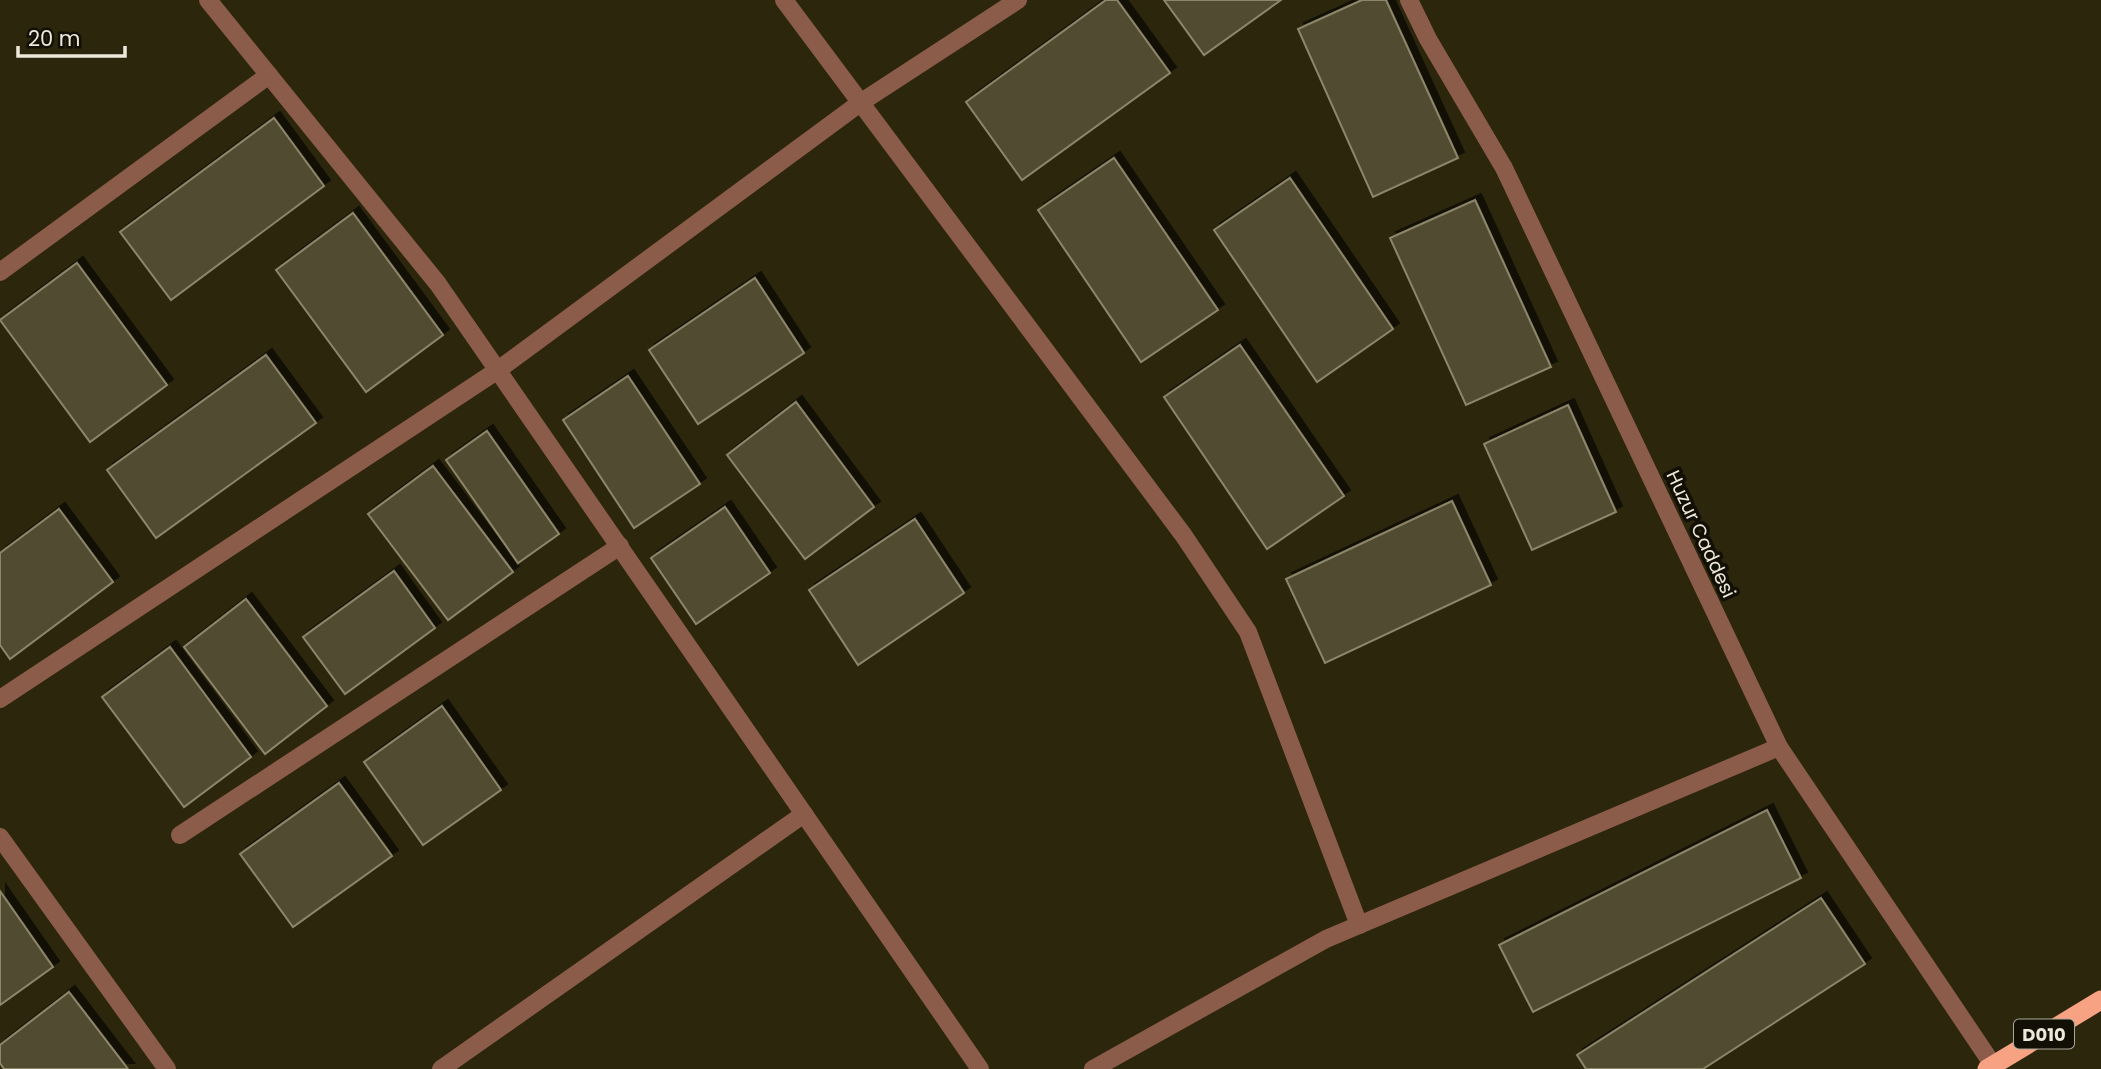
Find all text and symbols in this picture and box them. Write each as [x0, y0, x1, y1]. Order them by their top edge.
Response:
scale bar [18, 14, 124, 58]
text: 20 m [28, 24, 81, 53]
street label: Huzur Caddesi [1660, 466, 1742, 602]
road number: D010 [2014, 1020, 2074, 1049]

